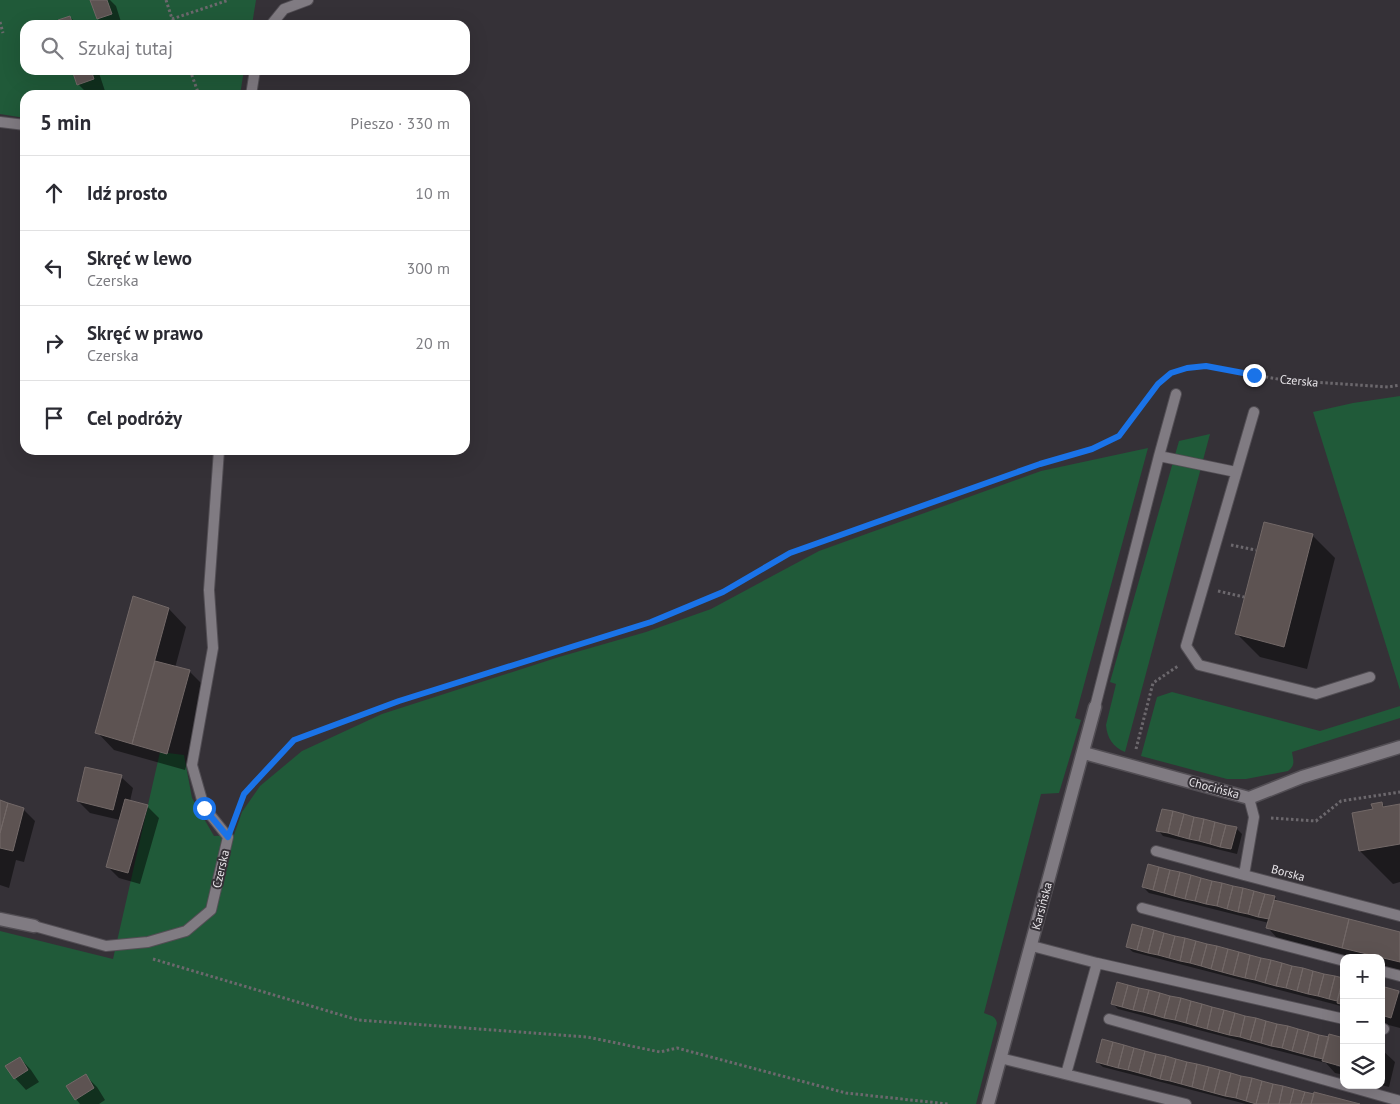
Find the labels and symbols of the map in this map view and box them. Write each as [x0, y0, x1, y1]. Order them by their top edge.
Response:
route end [1243, 364, 1266, 387]
street label: Czerska [1279, 371, 1319, 390]
street label: Chocińska [1187, 774, 1241, 801]
route start [193, 797, 216, 820]
street label: Czerska [209, 848, 232, 889]
street label: Borska [1270, 861, 1307, 884]
street label: Karsińska [1028, 880, 1055, 931]

